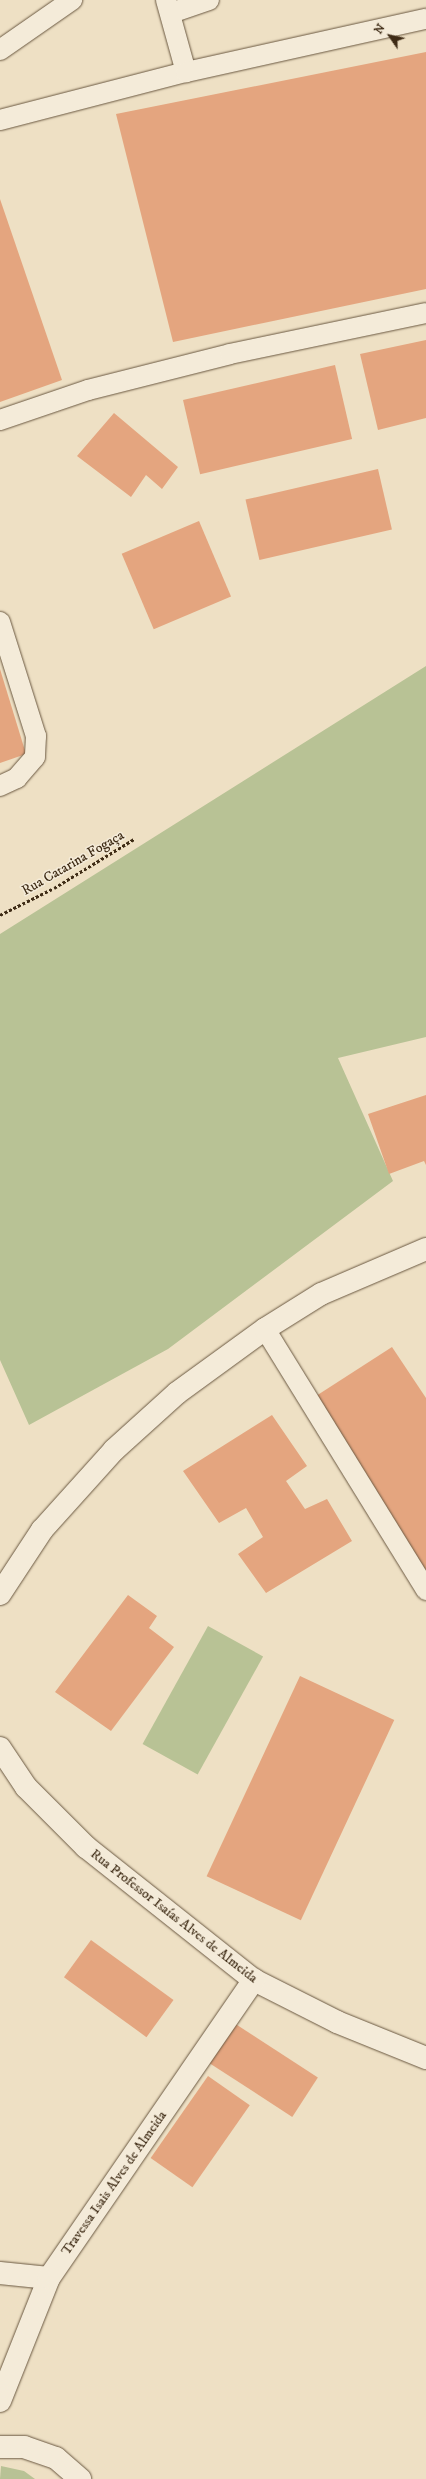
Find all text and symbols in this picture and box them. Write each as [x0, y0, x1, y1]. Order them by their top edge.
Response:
north arrow [370, 16, 410, 56]
text: N [372, 22, 388, 37]
street label: Rua Catarina Fogaça [19, 827, 127, 899]
street label: Rua Professor Isaías Alves de Almeida [87, 1845, 261, 1987]
street label: Travessa Isais Alves de Almeida [58, 2108, 170, 2258]

